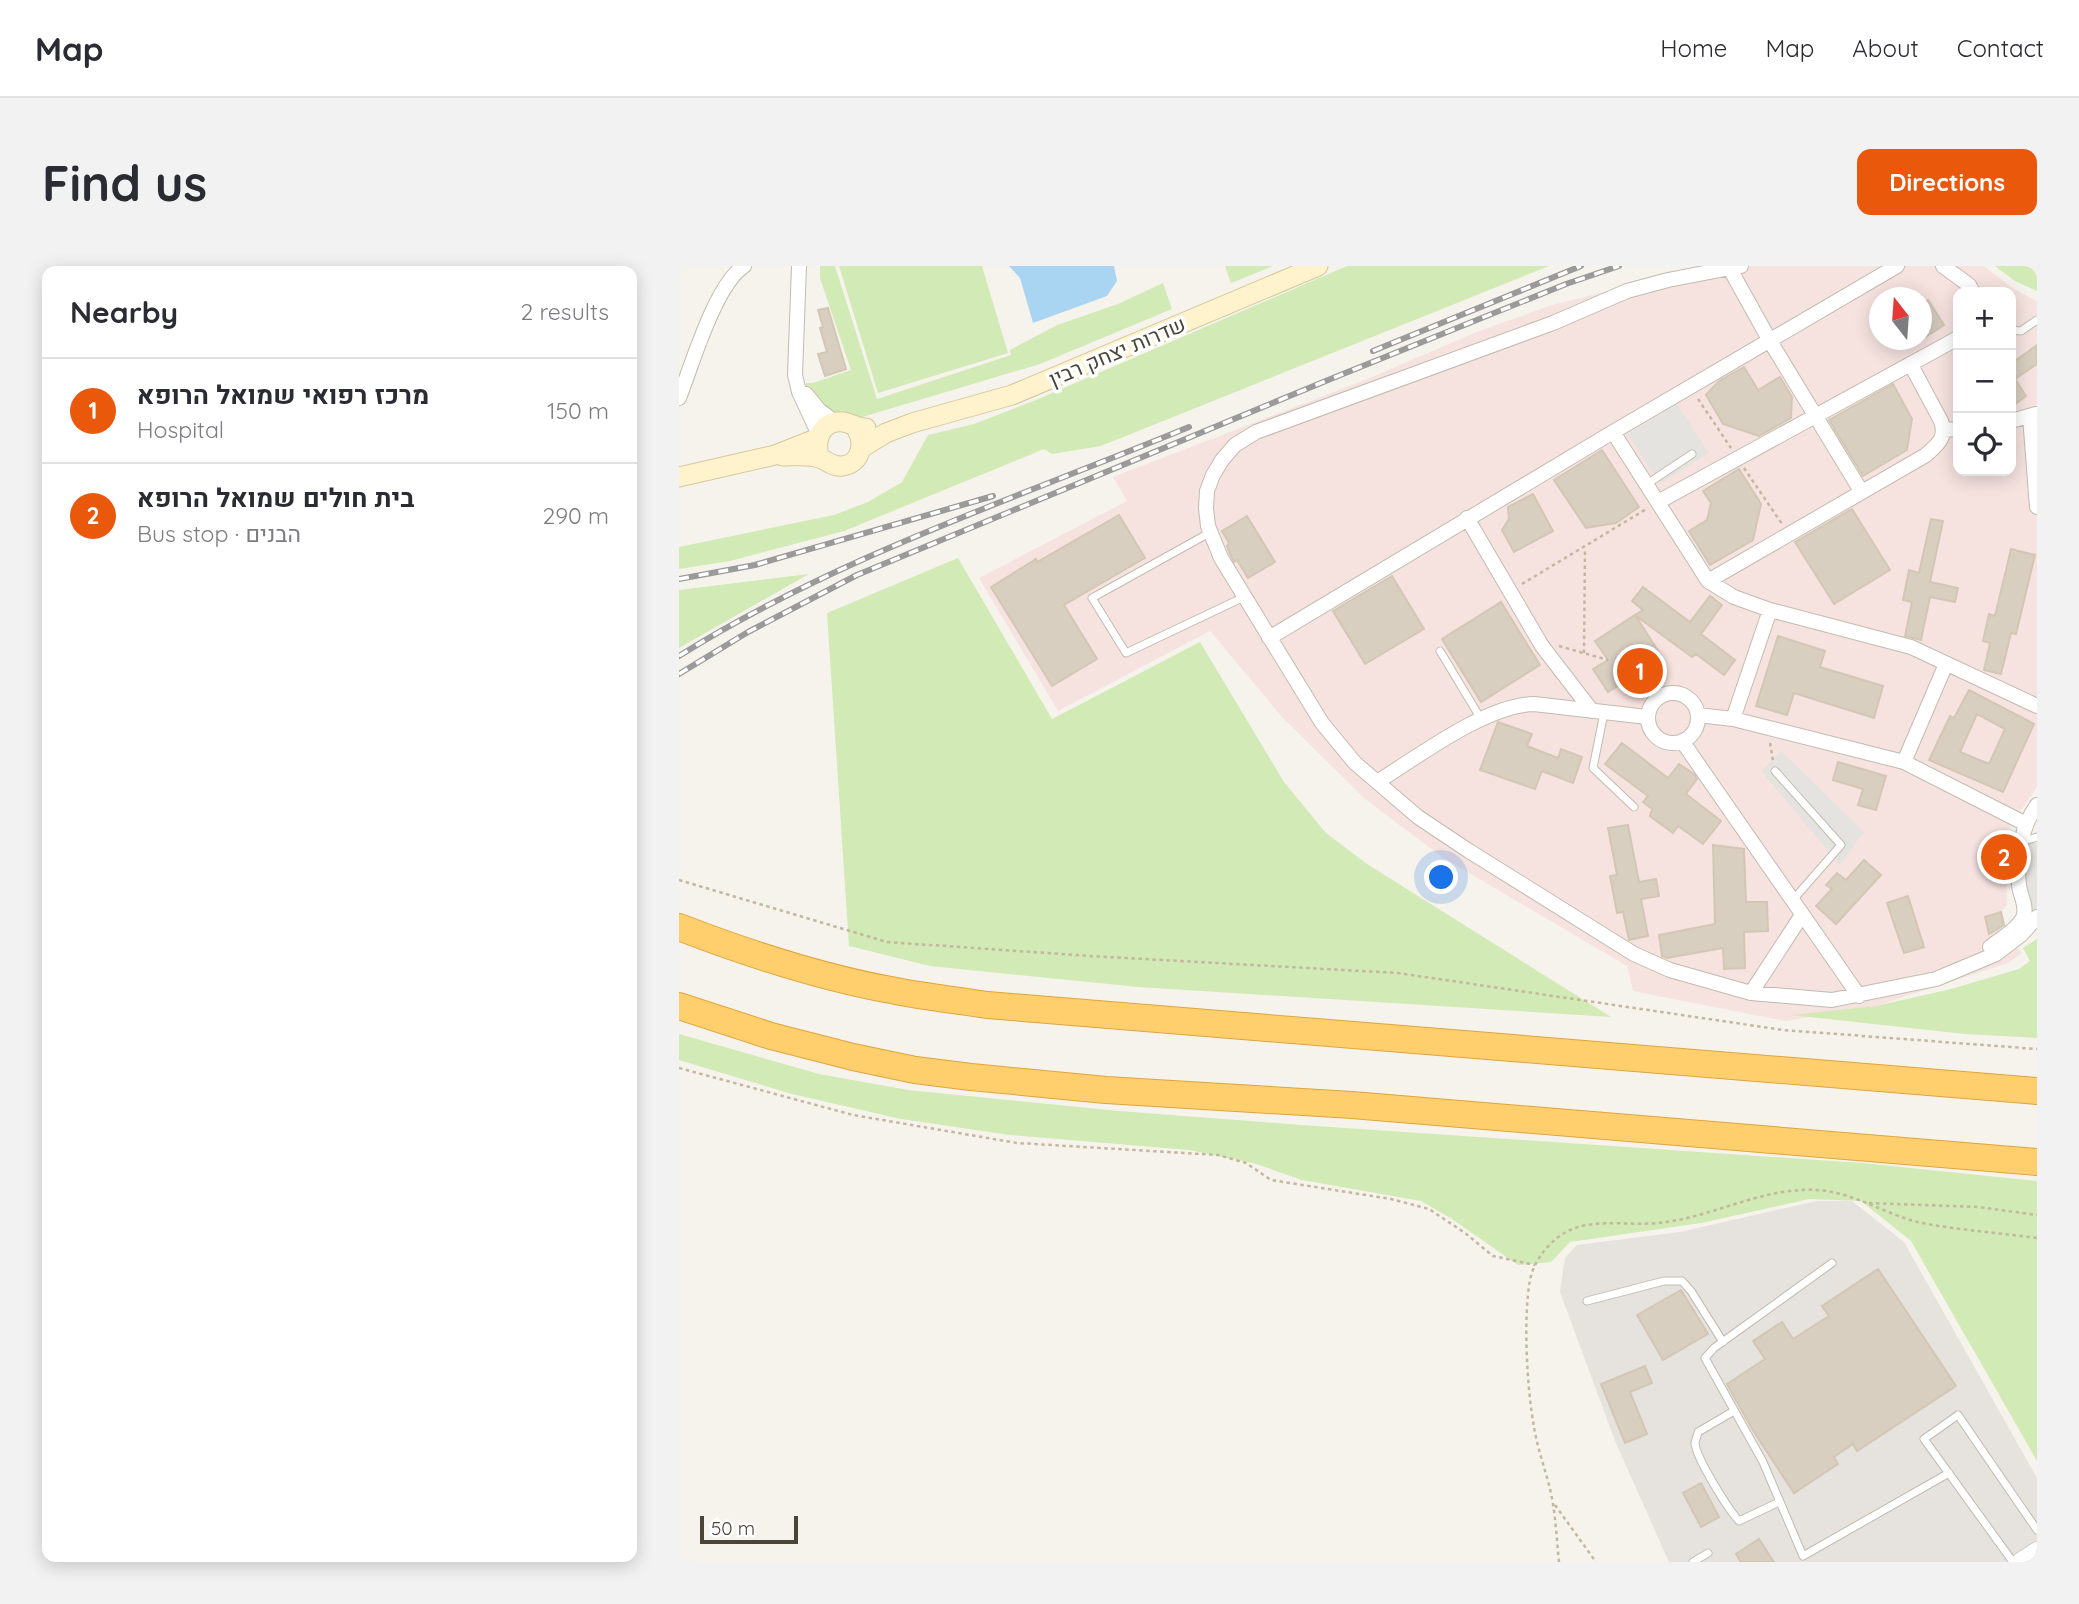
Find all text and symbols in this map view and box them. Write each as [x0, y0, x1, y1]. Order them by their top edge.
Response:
text: Map [35, 28, 103, 69]
text: Home [1660, 33, 1727, 63]
text: Map [1765, 33, 1814, 63]
text: About [1852, 33, 1919, 63]
text: Contact [1957, 33, 2044, 63]
button: Directions [1857, 149, 2037, 215]
text: Find us [42, 152, 207, 213]
north arrow [1869, 287, 1932, 350]
map controls [1953, 287, 2016, 476]
button: + [1953, 287, 2016, 350]
text: Nearby [70, 293, 178, 331]
text: 2 results [520, 297, 609, 326]
street label: שדרות יצחק רבין [1045, 310, 1189, 392]
button: − [1953, 350, 2016, 413]
text: מרכז רפואי שמואל הרופא [137, 378, 429, 411]
text: 1 [89, 396, 97, 425]
text: 150 m [547, 396, 609, 425]
button: locate [1953, 413, 2016, 476]
text: Hospital [137, 415, 224, 444]
text: בית חולים שמואל הרופא [137, 481, 414, 514]
text: 2 [86, 501, 100, 530]
text: 290 m [542, 501, 609, 530]
text: Bus stop · הבנים [137, 519, 301, 548]
pin: 1 [1617, 645, 1663, 697]
pin: 2 [1981, 831, 2027, 883]
your location [1424, 860, 1458, 894]
scale bar [700, 1513, 798, 1545]
text: 50 m [711, 1516, 755, 1540]

